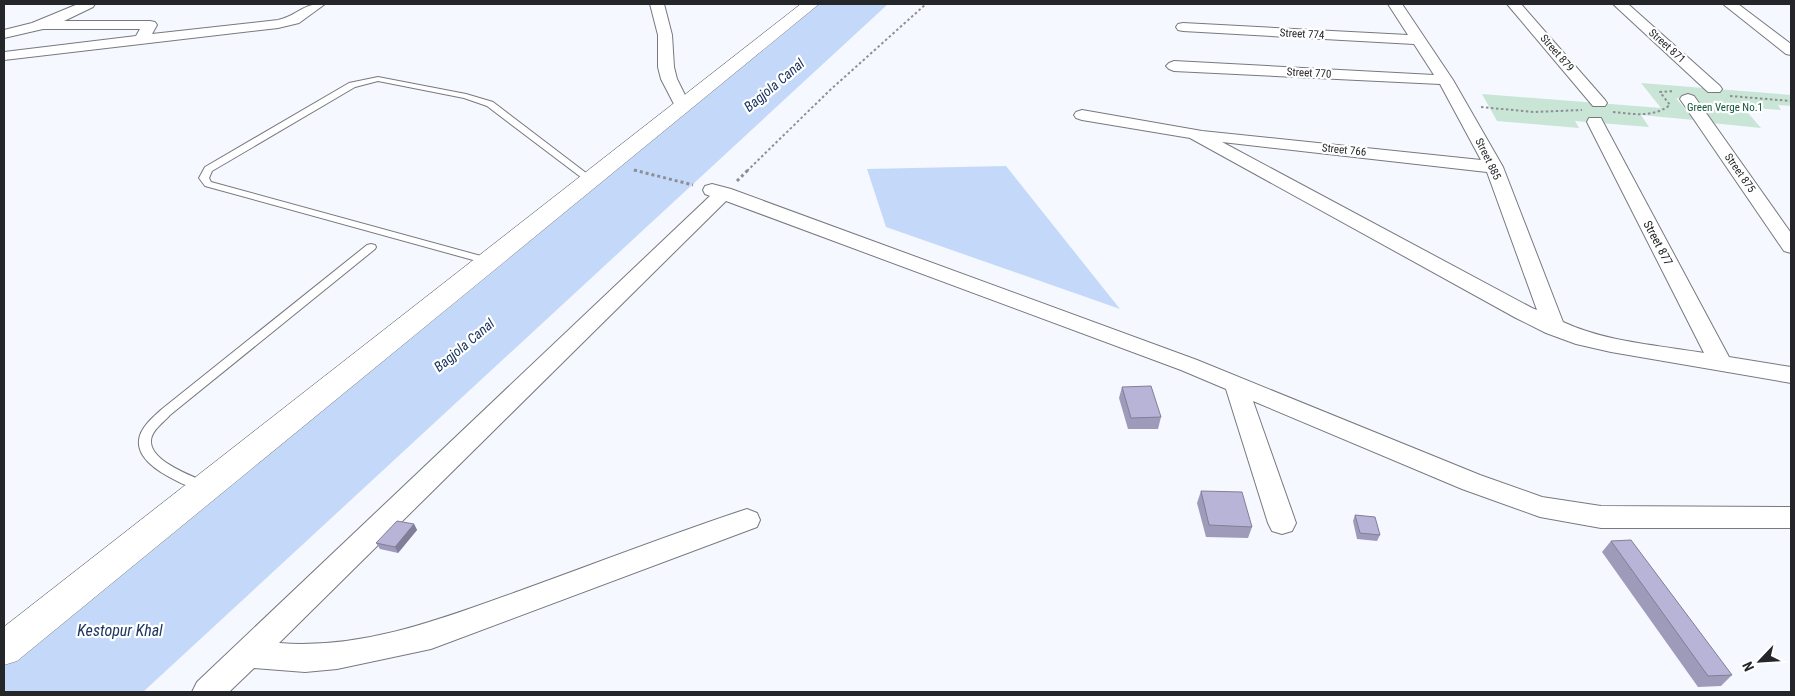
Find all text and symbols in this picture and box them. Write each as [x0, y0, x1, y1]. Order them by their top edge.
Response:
street label: Street 774 [1279, 26, 1325, 42]
street label: Street 871 [1646, 26, 1688, 66]
street label: Street 879 [1537, 32, 1577, 74]
water label: Bagjola Canal [741, 55, 808, 115]
street label: Street 770 [1286, 65, 1332, 81]
park label: Green Verge No.1 [1687, 101, 1763, 114]
street label: Street 885 [1472, 136, 1504, 182]
street label: Street 766 [1321, 141, 1367, 159]
street label: Street 875 [1722, 151, 1758, 195]
street label: Street 877 [1640, 218, 1676, 268]
water label: Bagjola Canal [431, 315, 498, 375]
water label: Kestopur Khal [77, 621, 163, 640]
north arrow [1735, 636, 1785, 686]
text: N [1739, 659, 1757, 674]

